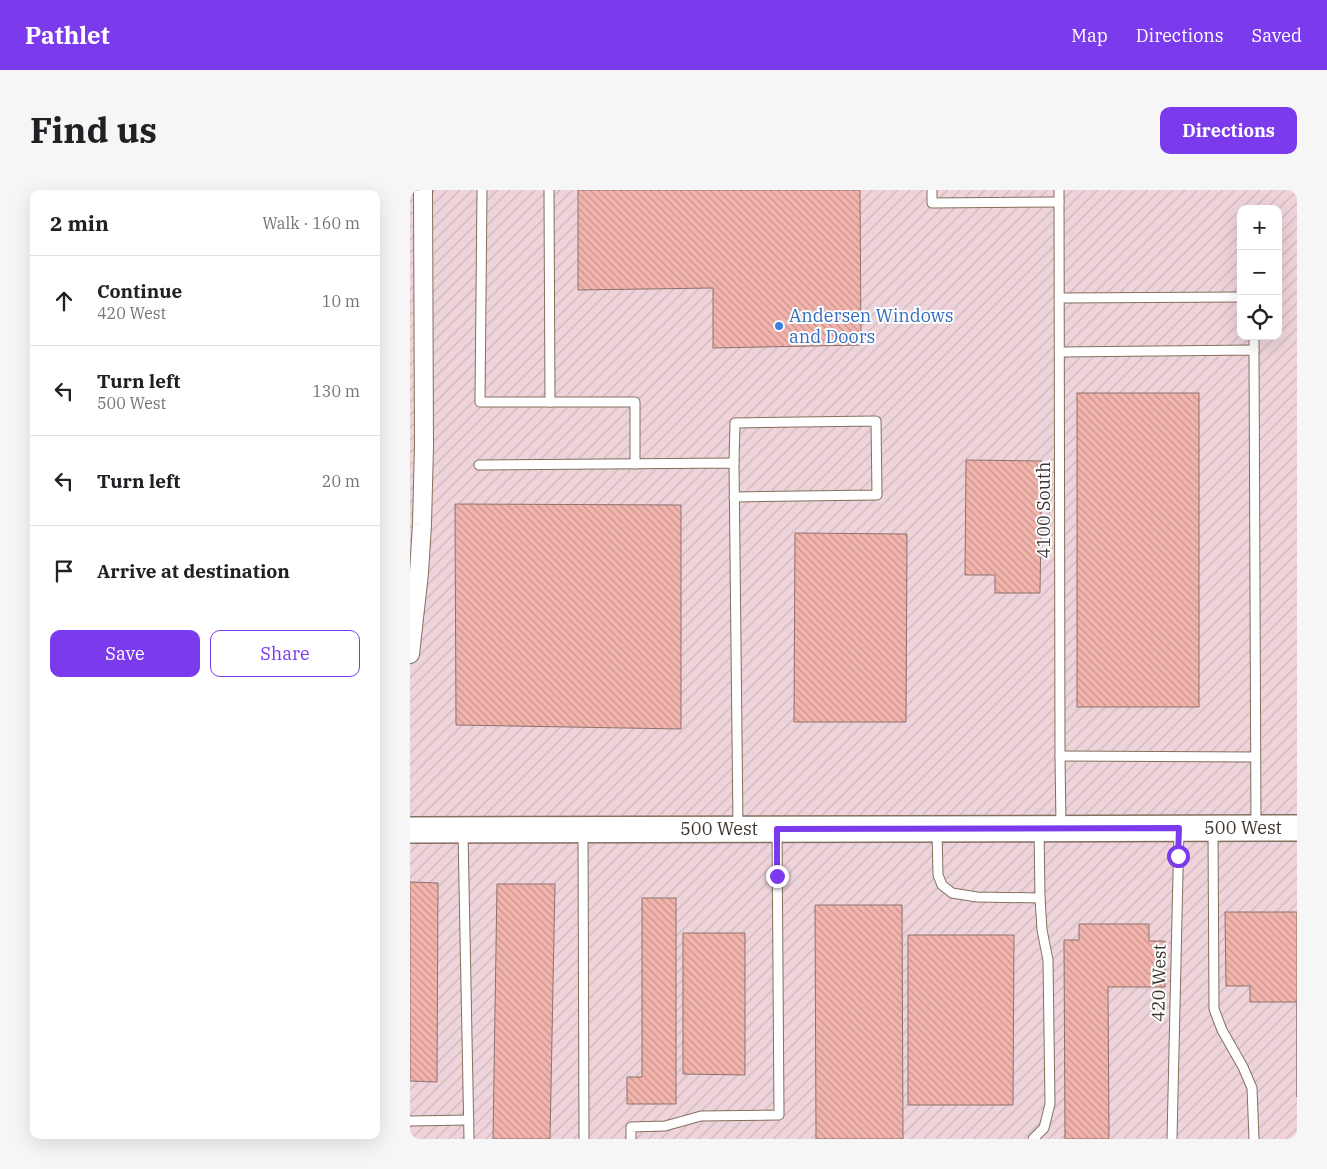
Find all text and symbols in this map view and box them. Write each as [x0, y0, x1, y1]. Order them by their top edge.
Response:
text: Pathlet [25, 19, 110, 51]
text: Map [1071, 24, 1108, 47]
text: Directions [1136, 24, 1224, 47]
text: Saved [1252, 24, 1302, 47]
text: Find us [30, 107, 157, 153]
button: Directions [1160, 107, 1297, 154]
map controls [1237, 205, 1282, 340]
button: + [1237, 205, 1282, 250]
text: 2 min [50, 209, 109, 237]
text: Walk · 160 m [262, 213, 360, 233]
button: − [1237, 250, 1282, 295]
text: Continue [97, 279, 182, 303]
icon: ahead [50, 287, 78, 315]
text: 10 m [322, 291, 360, 311]
button: locate [1237, 295, 1282, 340]
text: 420 West [97, 303, 166, 323]
place label: Andersen Windows and Doors [789, 304, 954, 348]
marker: Andersen Windows and Doors [773, 320, 785, 332]
text: Turn left [97, 369, 180, 393]
icon: left [50, 377, 78, 405]
text: 130 m [312, 381, 360, 401]
text: 500 West [97, 393, 166, 413]
street label: 4100 South [1032, 462, 1055, 558]
icon: left [50, 467, 78, 495]
text: Turn left [97, 469, 180, 493]
text: 20 m [322, 471, 360, 491]
icon: arrive [50, 557, 78, 585]
text: Arrive at destination [97, 559, 290, 583]
button: Save [50, 630, 200, 677]
button: Share [210, 630, 360, 677]
street label: 500 West [1204, 816, 1282, 839]
street label: 500 West [680, 817, 758, 840]
route start [1167, 845, 1190, 868]
route end [766, 865, 789, 888]
street label: 420 West [1146, 944, 1171, 1022]

